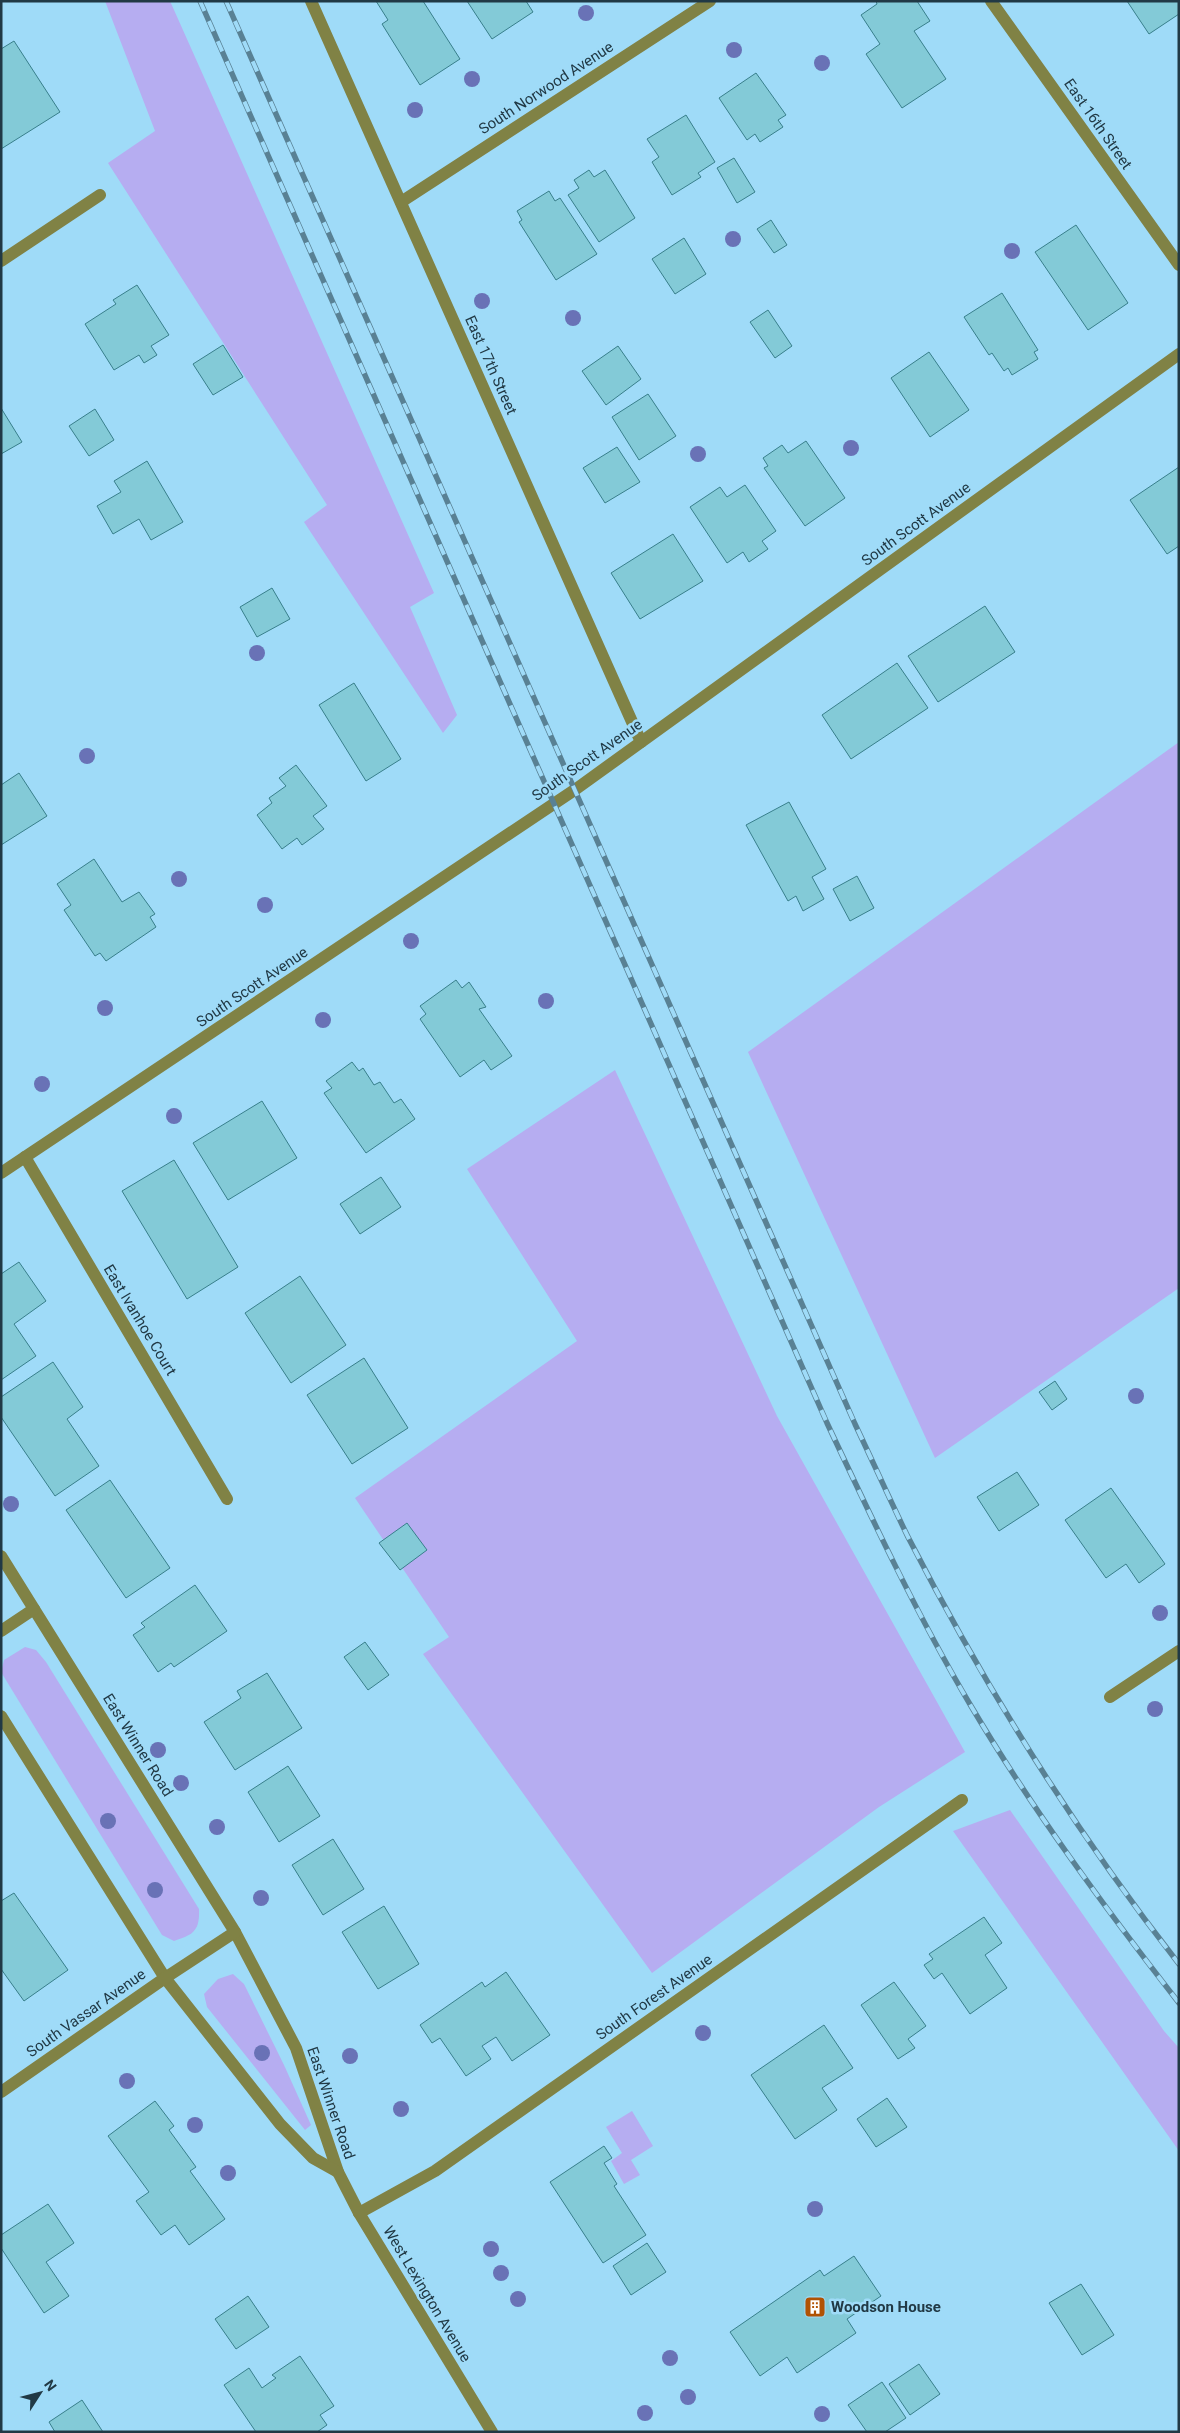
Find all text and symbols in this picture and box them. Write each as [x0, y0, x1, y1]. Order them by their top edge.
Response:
street label: South Norwood Avenue [475, 38, 617, 138]
street label: East 16th Street [1060, 75, 1136, 173]
street label: East 17th Street [461, 313, 521, 417]
street label: South Scott Avenue [858, 478, 974, 570]
street label: South Scott Avenue [528, 715, 646, 805]
street label: South Scott Avenue [193, 943, 311, 1031]
street label: East Ivanhoe Court [100, 1261, 180, 1379]
street label: East Winner Road [99, 1690, 177, 1800]
street label: South Forest Avenue [592, 1950, 716, 2044]
street label: South Vassar Avenue [23, 1965, 149, 2061]
street label: East Winner Road [303, 2044, 359, 2162]
street label: West Lexington Avenue [379, 2223, 475, 2365]
building icon: Woodson House [803, 2295, 827, 2319]
place label: Woodson House [831, 2298, 941, 2316]
north arrow [15, 2368, 65, 2418]
text: N [41, 2377, 60, 2394]

